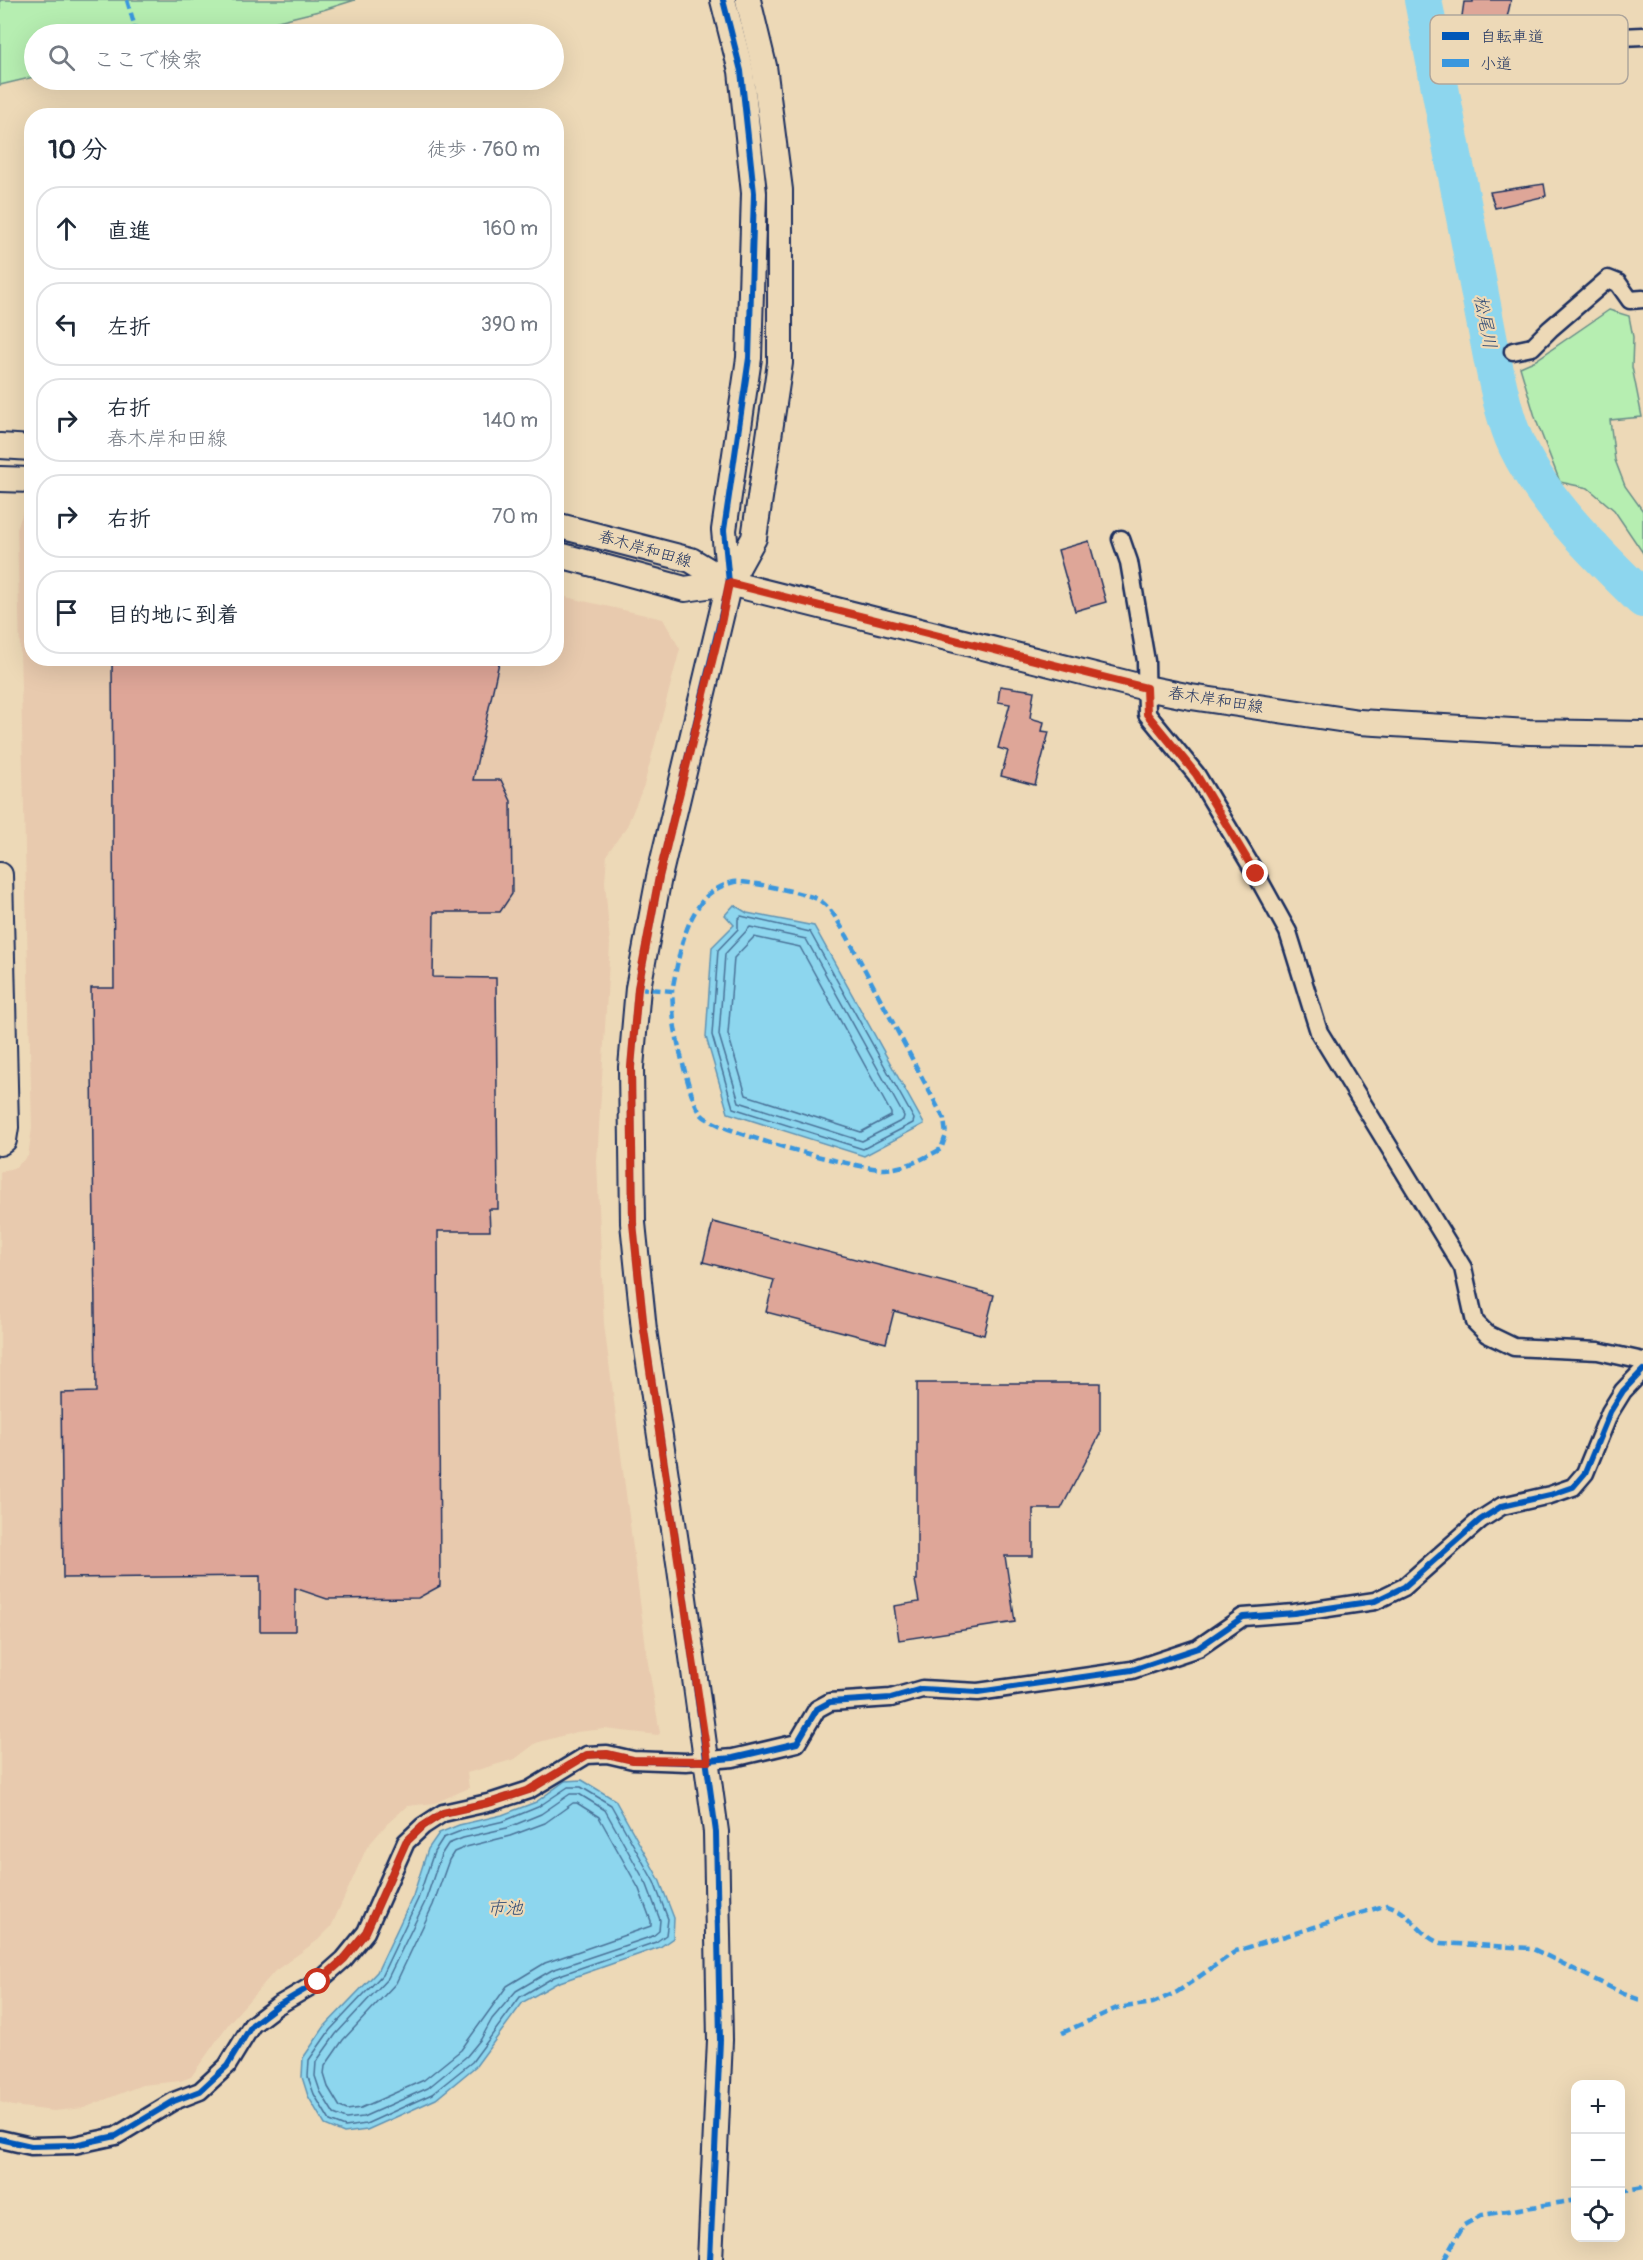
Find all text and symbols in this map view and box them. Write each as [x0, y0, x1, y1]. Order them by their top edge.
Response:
legend [1430, 15, 1628, 84]
search box [24, 24, 564, 90]
text: 自転車道 [1480, 27, 1544, 47]
icon: search [45, 41, 78, 74]
text: ここで検索 [93, 46, 203, 74]
text: 小道 [1480, 54, 1512, 74]
text: 10 分 [48, 134, 108, 166]
text: 徒歩 · 760 m [427, 137, 540, 162]
icon: ahead [50, 212, 83, 245]
text: 160 m [483, 216, 538, 241]
text: 直進 [107, 217, 151, 245]
water label: 松尾川 [1469, 293, 1501, 351]
icon: left [50, 308, 83, 341]
text: 390 m [481, 312, 538, 337]
text: 左折 [107, 313, 151, 341]
text: 右折 [107, 394, 151, 422]
icon: right [50, 404, 83, 437]
text: 140 m [483, 408, 538, 433]
text: 春木岸和田線 [107, 426, 227, 451]
icon: right [50, 500, 83, 533]
text: 70 m [492, 504, 538, 529]
text: 右折 [107, 505, 151, 533]
street label: 春木岸和田線 [596, 526, 694, 572]
icon: arrive [50, 596, 83, 629]
text: 目的地に到着 [107, 601, 239, 629]
street label: 春木岸和田線 [1167, 683, 1265, 717]
route end [1242, 860, 1268, 886]
water label: 市池 [487, 1897, 524, 1920]
route start [304, 1968, 330, 1994]
map controls [1571, 2080, 1625, 2242]
button: + [1571, 2080, 1625, 2134]
button: − [1571, 2134, 1625, 2188]
button: locate [1571, 2188, 1625, 2242]

